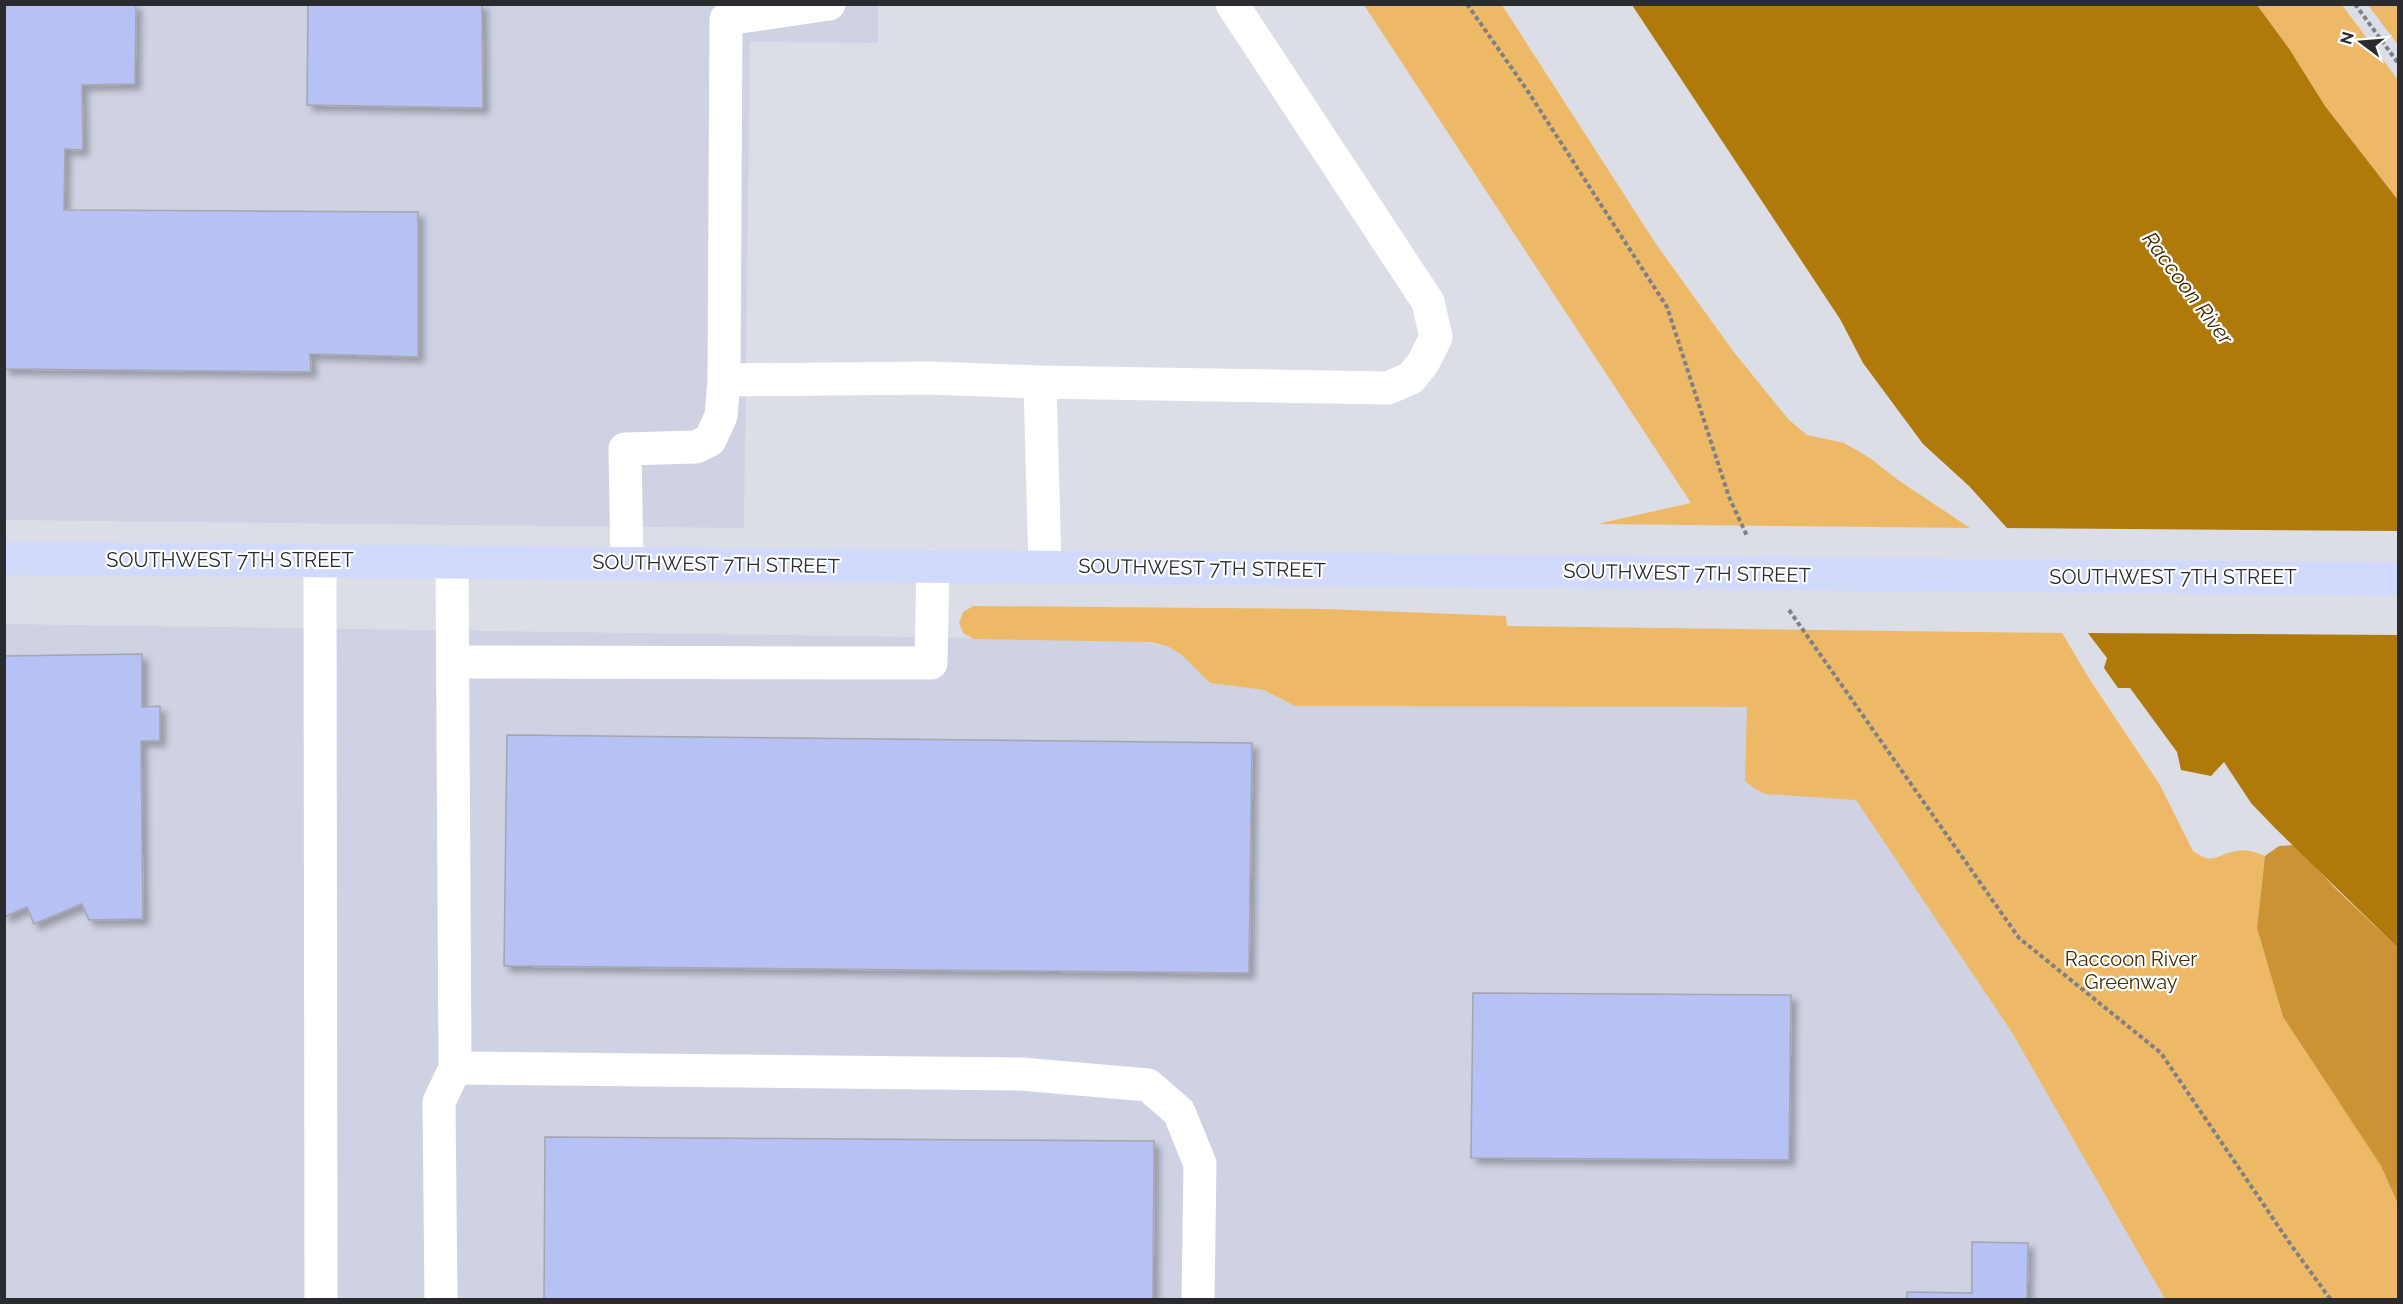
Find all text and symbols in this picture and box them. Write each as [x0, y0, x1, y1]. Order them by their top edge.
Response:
north arrow [2331, 12, 2391, 72]
text: N [2336, 30, 2358, 46]
water label: Raccoon River [2137, 227, 2239, 350]
street label: SOUTHWEST 7TH STREET [106, 548, 354, 572]
street label: SOUTHWEST 7TH STREET [592, 550, 840, 578]
street label: SOUTHWEST 7TH STREET [1078, 554, 1326, 582]
street label: SOUTHWEST 7TH STREET [1563, 559, 1811, 587]
street label: SOUTHWEST 7TH STREET [2049, 565, 2297, 589]
park label: Raccoon River Greenway [2065, 947, 2197, 994]

